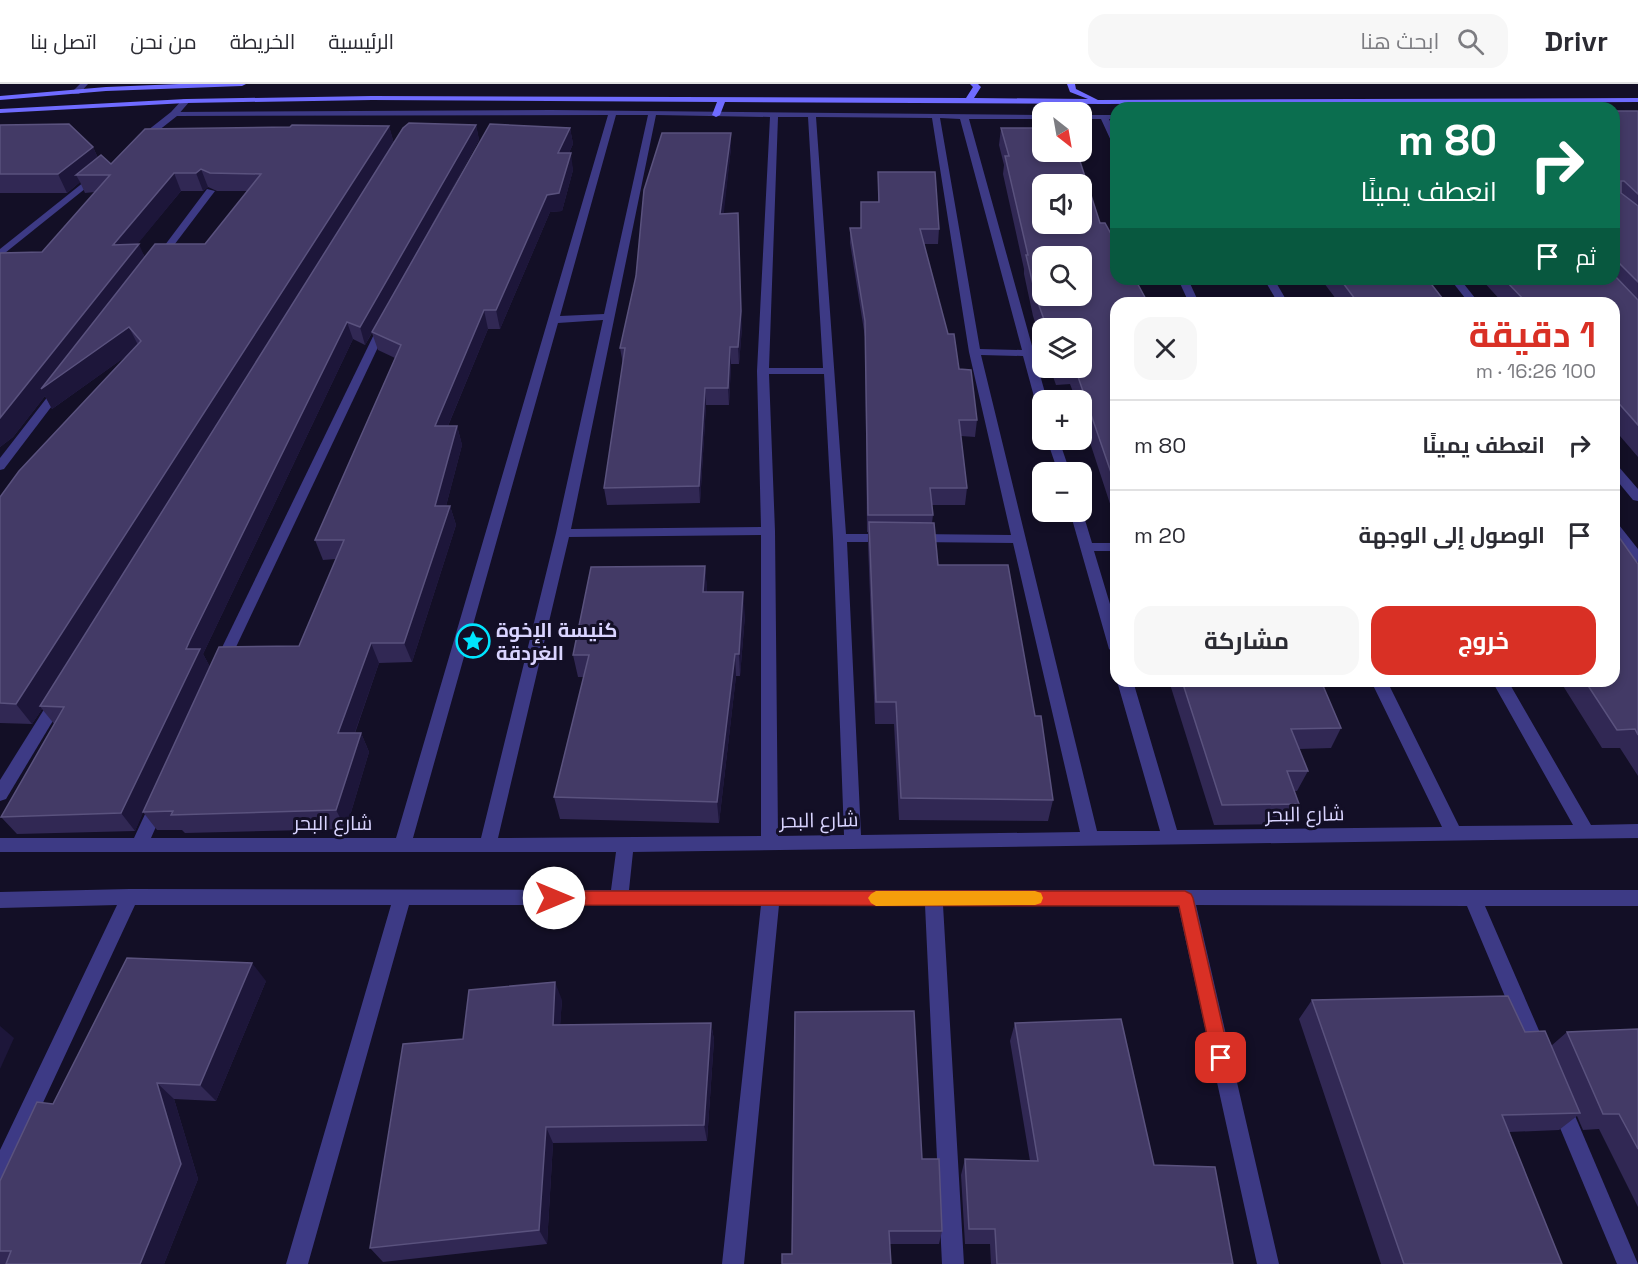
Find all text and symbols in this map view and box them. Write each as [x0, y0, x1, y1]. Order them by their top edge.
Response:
search box [1088, 14, 1508, 68]
text: Drivr [1544, 23, 1608, 59]
icon: search [1454, 25, 1487, 58]
text: ابحث هنا [1360, 27, 1439, 55]
text: اتصل بنا [30, 28, 97, 55]
text: من نحن [130, 28, 197, 55]
text: الخريطة [230, 28, 295, 55]
text: الرئيسية [328, 28, 394, 55]
north arrow [1032, 102, 1092, 162]
map controls [1032, 102, 1092, 522]
text: 80 m [1398, 114, 1497, 167]
icon: right [1518, 126, 1596, 204]
button: sound [1032, 174, 1092, 234]
text: انعطف يمينًا [1360, 174, 1497, 209]
icon: arrive [1531, 240, 1564, 273]
text: ثم [1576, 243, 1596, 271]
button: search [1032, 246, 1092, 306]
text: 1 دقيقة [1469, 312, 1596, 358]
button: close [1134, 317, 1197, 380]
button: layers [1032, 318, 1092, 378]
text: 100 m · 16:26 [1476, 358, 1596, 384]
button: + [1032, 390, 1092, 450]
icon: right [1563, 429, 1596, 462]
text: 80 m [1134, 431, 1186, 459]
text: انعطف يمينًا [1422, 431, 1545, 459]
button: − [1032, 462, 1092, 522]
icon: arrive [1563, 519, 1596, 552]
text: 20 m [1134, 521, 1186, 549]
text: الوصول إلى الوجهة [1359, 521, 1545, 549]
button: مشاركة [1134, 606, 1359, 675]
button: خروج [1371, 606, 1596, 675]
place label: كنيسة الإخوة الغردقة [496, 617, 617, 666]
place icon: كنيسة الإخوة الغردقة [455, 623, 491, 659]
street label: شارع البحر [1264, 800, 1345, 829]
street label: شارع البحر [778, 806, 859, 835]
street label: شارع البحر [293, 810, 372, 837]
position arrow [522, 866, 586, 930]
pin [1195, 1032, 1246, 1083]
icon: arrive [1204, 1041, 1237, 1074]

